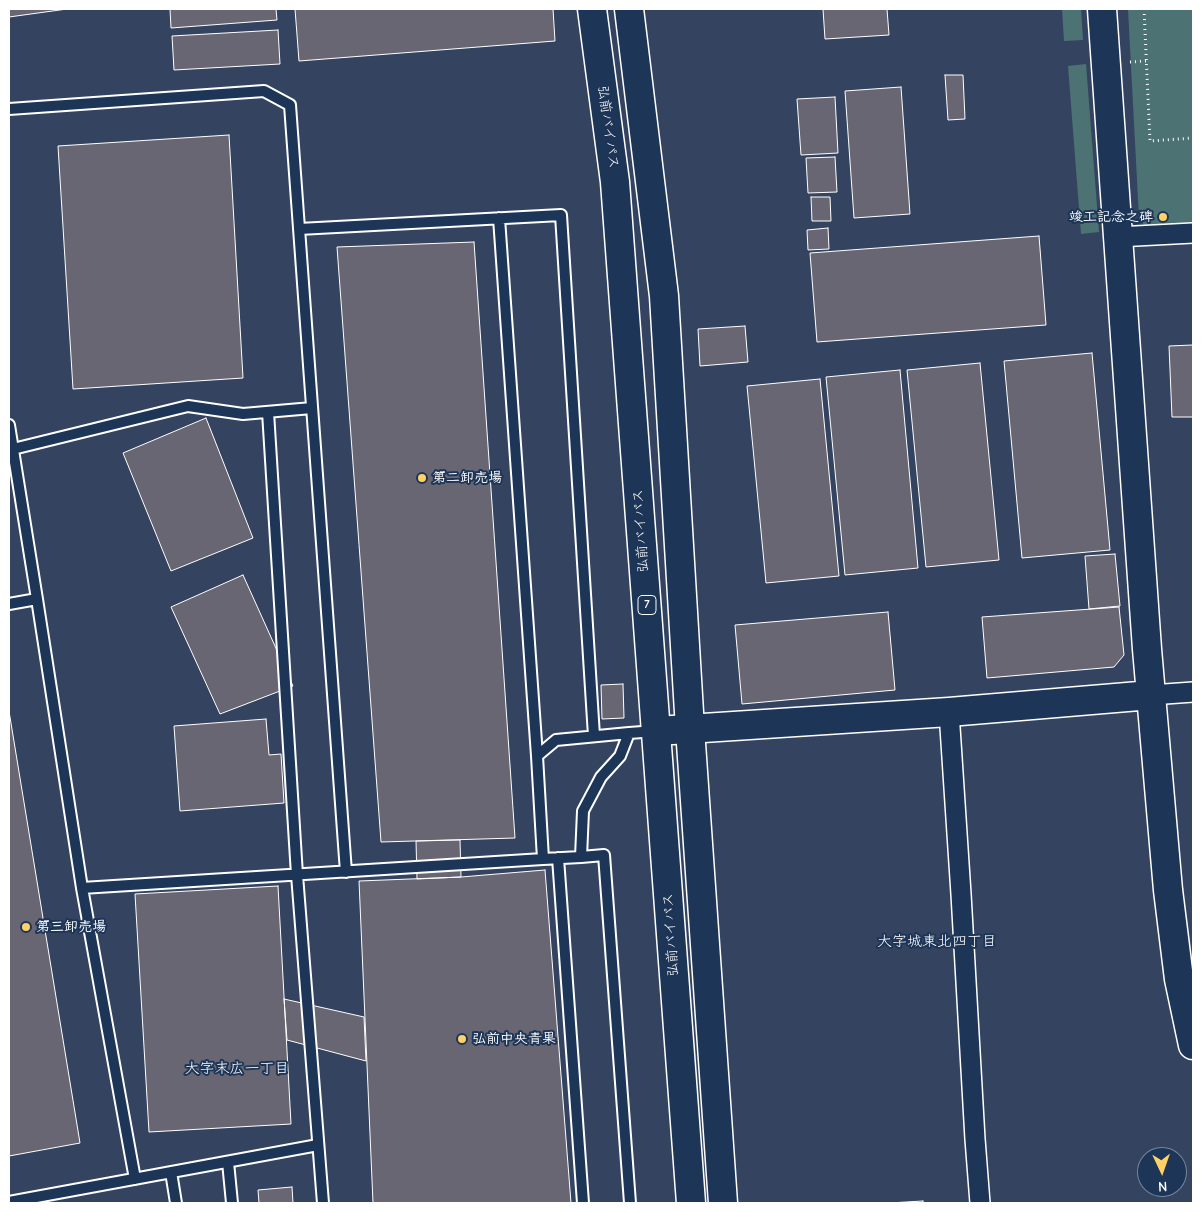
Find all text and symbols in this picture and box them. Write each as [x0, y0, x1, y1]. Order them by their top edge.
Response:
street label: 弘前バイパス [594, 84, 622, 170]
place label: 竣工記念之碑 [1069, 209, 1153, 225]
marker: 竣工記念之碑 [1157, 211, 1169, 223]
place label: 第二卸売場 [432, 470, 502, 486]
marker: 第二卸売場 [416, 472, 428, 484]
street label: 弘前バイパス [630, 489, 652, 573]
road number: 7 [638, 596, 656, 614]
street label: 弘前バイパス [660, 893, 682, 977]
place label: 第三卸売場 [36, 919, 106, 935]
marker: 第三卸売場 [20, 921, 32, 933]
district label: 大字城東北四丁目 [877, 933, 997, 951]
place label: 弘前中央青果 [472, 1031, 556, 1047]
marker: 弘前中央青果 [456, 1033, 468, 1045]
district label: 大字末広一丁目 [185, 1060, 289, 1078]
north arrow [1137, 1147, 1187, 1197]
text: N [1158, 1178, 1168, 1195]

